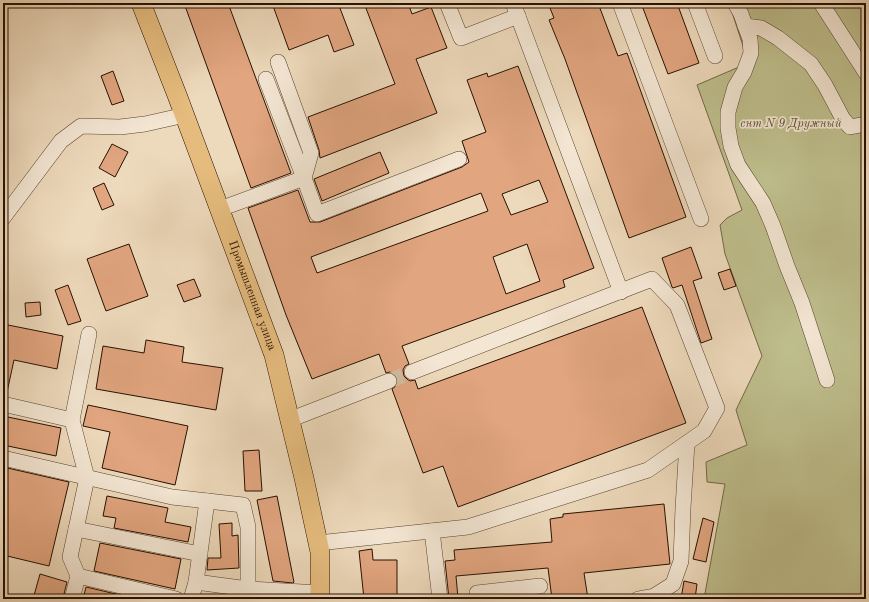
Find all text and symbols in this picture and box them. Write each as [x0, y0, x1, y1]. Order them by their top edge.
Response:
park label: снт N 9 Дружный [740, 118, 842, 130]
street label: Промышленная улица [226, 239, 278, 352]

